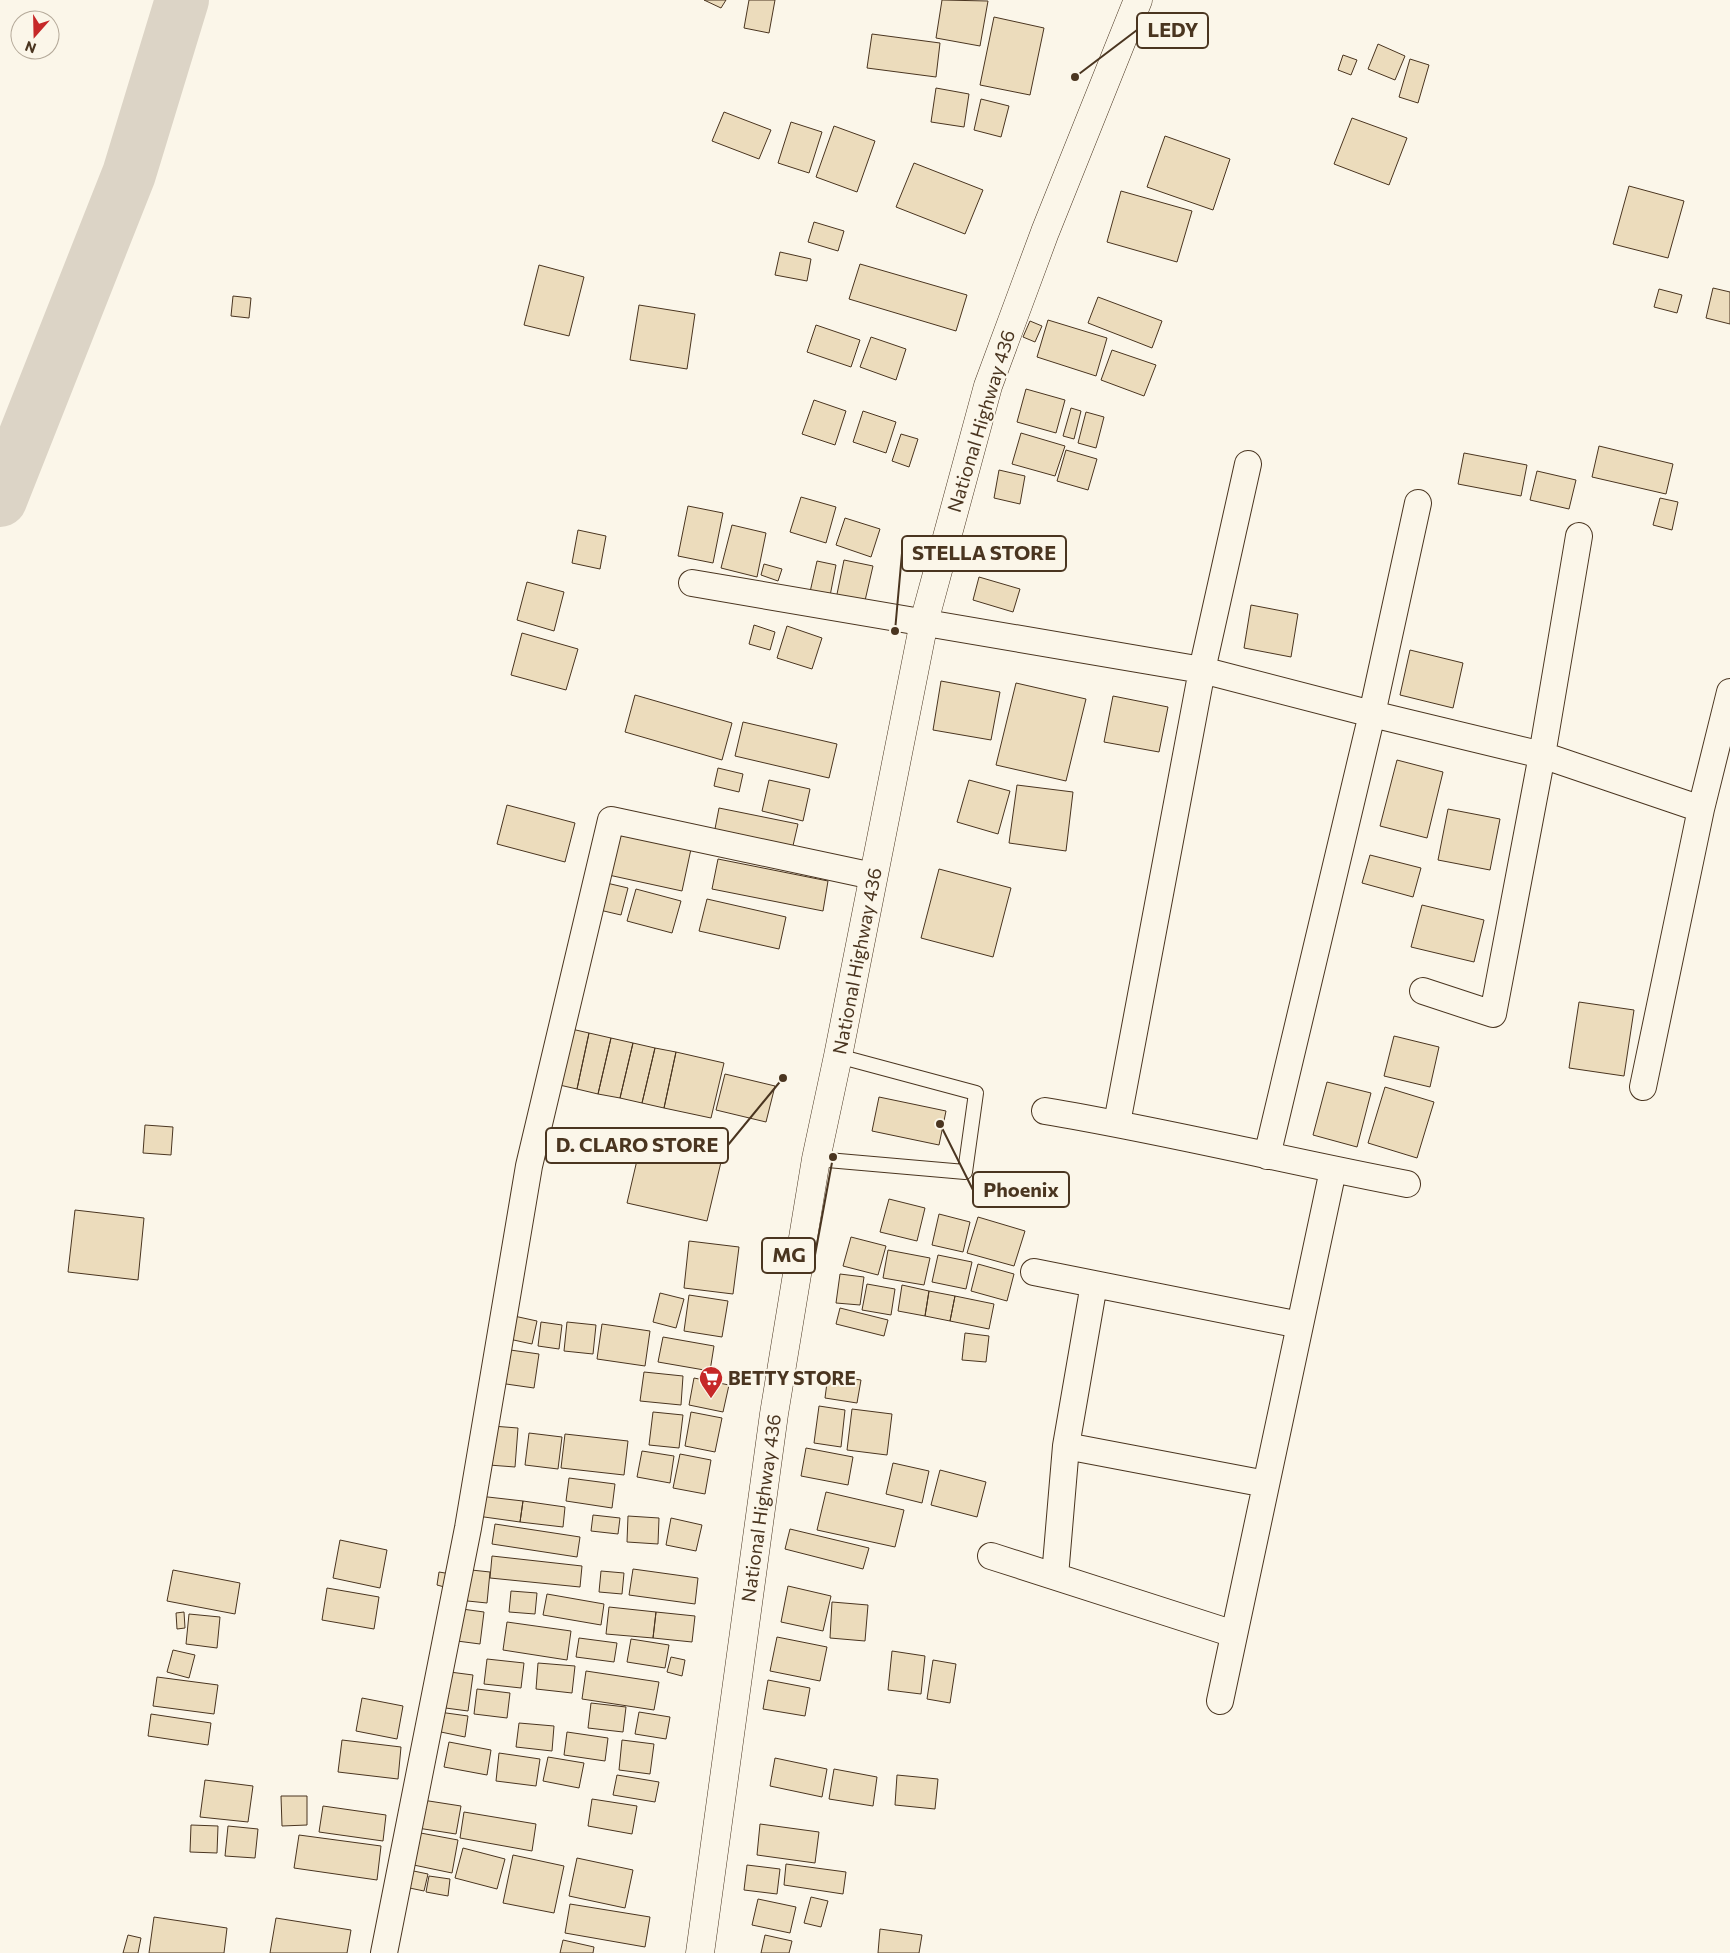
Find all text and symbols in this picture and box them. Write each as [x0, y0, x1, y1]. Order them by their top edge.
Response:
north arrow [10, 10, 60, 60]
callout: LEDY [1137, 13, 1208, 48]
text: LEDY [1148, 17, 1199, 41]
text: N [23, 38, 38, 57]
street label: National Highway 436 [942, 327, 1019, 515]
callout: STELLA STORE [902, 536, 1066, 571]
text: STELLA STORE [912, 540, 1056, 564]
street label: National Highway 436 [827, 866, 886, 1056]
callout: D. CLARO STORE [546, 1128, 728, 1163]
text: D. CLARO STORE [556, 1132, 718, 1156]
callout: Phoenix [973, 1172, 1069, 1207]
text: Phoenix [983, 1177, 1059, 1201]
callout: MG [762, 1238, 815, 1273]
text: MG [772, 1242, 806, 1266]
supermarket icon: BETTY STORE [698, 1365, 724, 1399]
place label: BETTY STORE [728, 1366, 856, 1389]
street label: National Highway 436 [736, 1412, 785, 1603]

